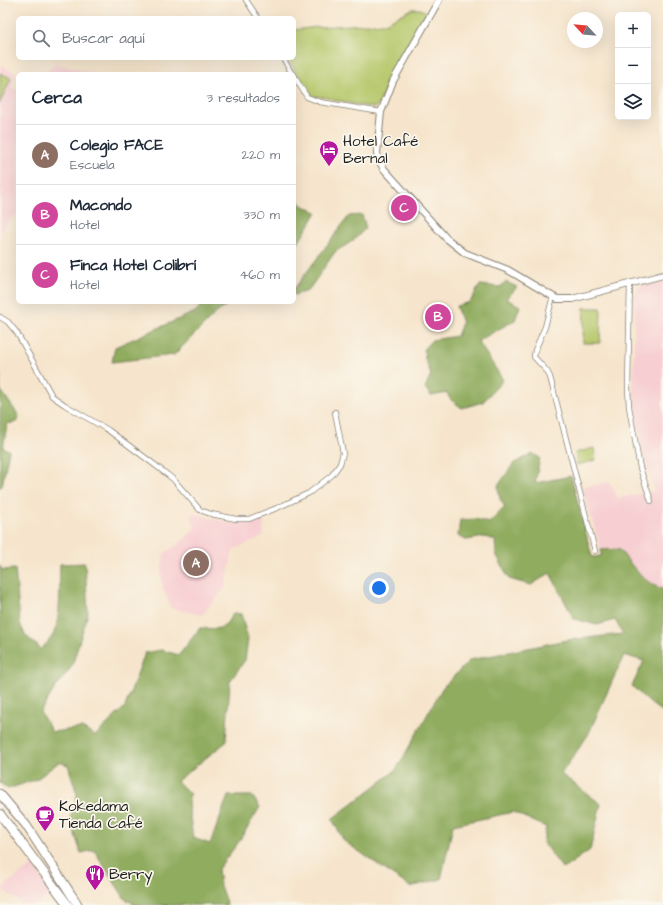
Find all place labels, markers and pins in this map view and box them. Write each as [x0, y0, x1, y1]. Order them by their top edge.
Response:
place label: Hotel Café Bernal [343, 131, 418, 169]
hotel icon: Hotel Café Bernal [318, 139, 340, 167]
pin: C [391, 193, 417, 223]
pin: B [425, 302, 451, 332]
pin: A [183, 548, 209, 578]
place label: Kokedama Tienda Café [59, 796, 143, 834]
cafe icon: Kokedama Tienda Café [34, 804, 56, 832]
restaurant icon: Berry [84, 863, 106, 891]
place label: Berry [109, 864, 153, 886]

